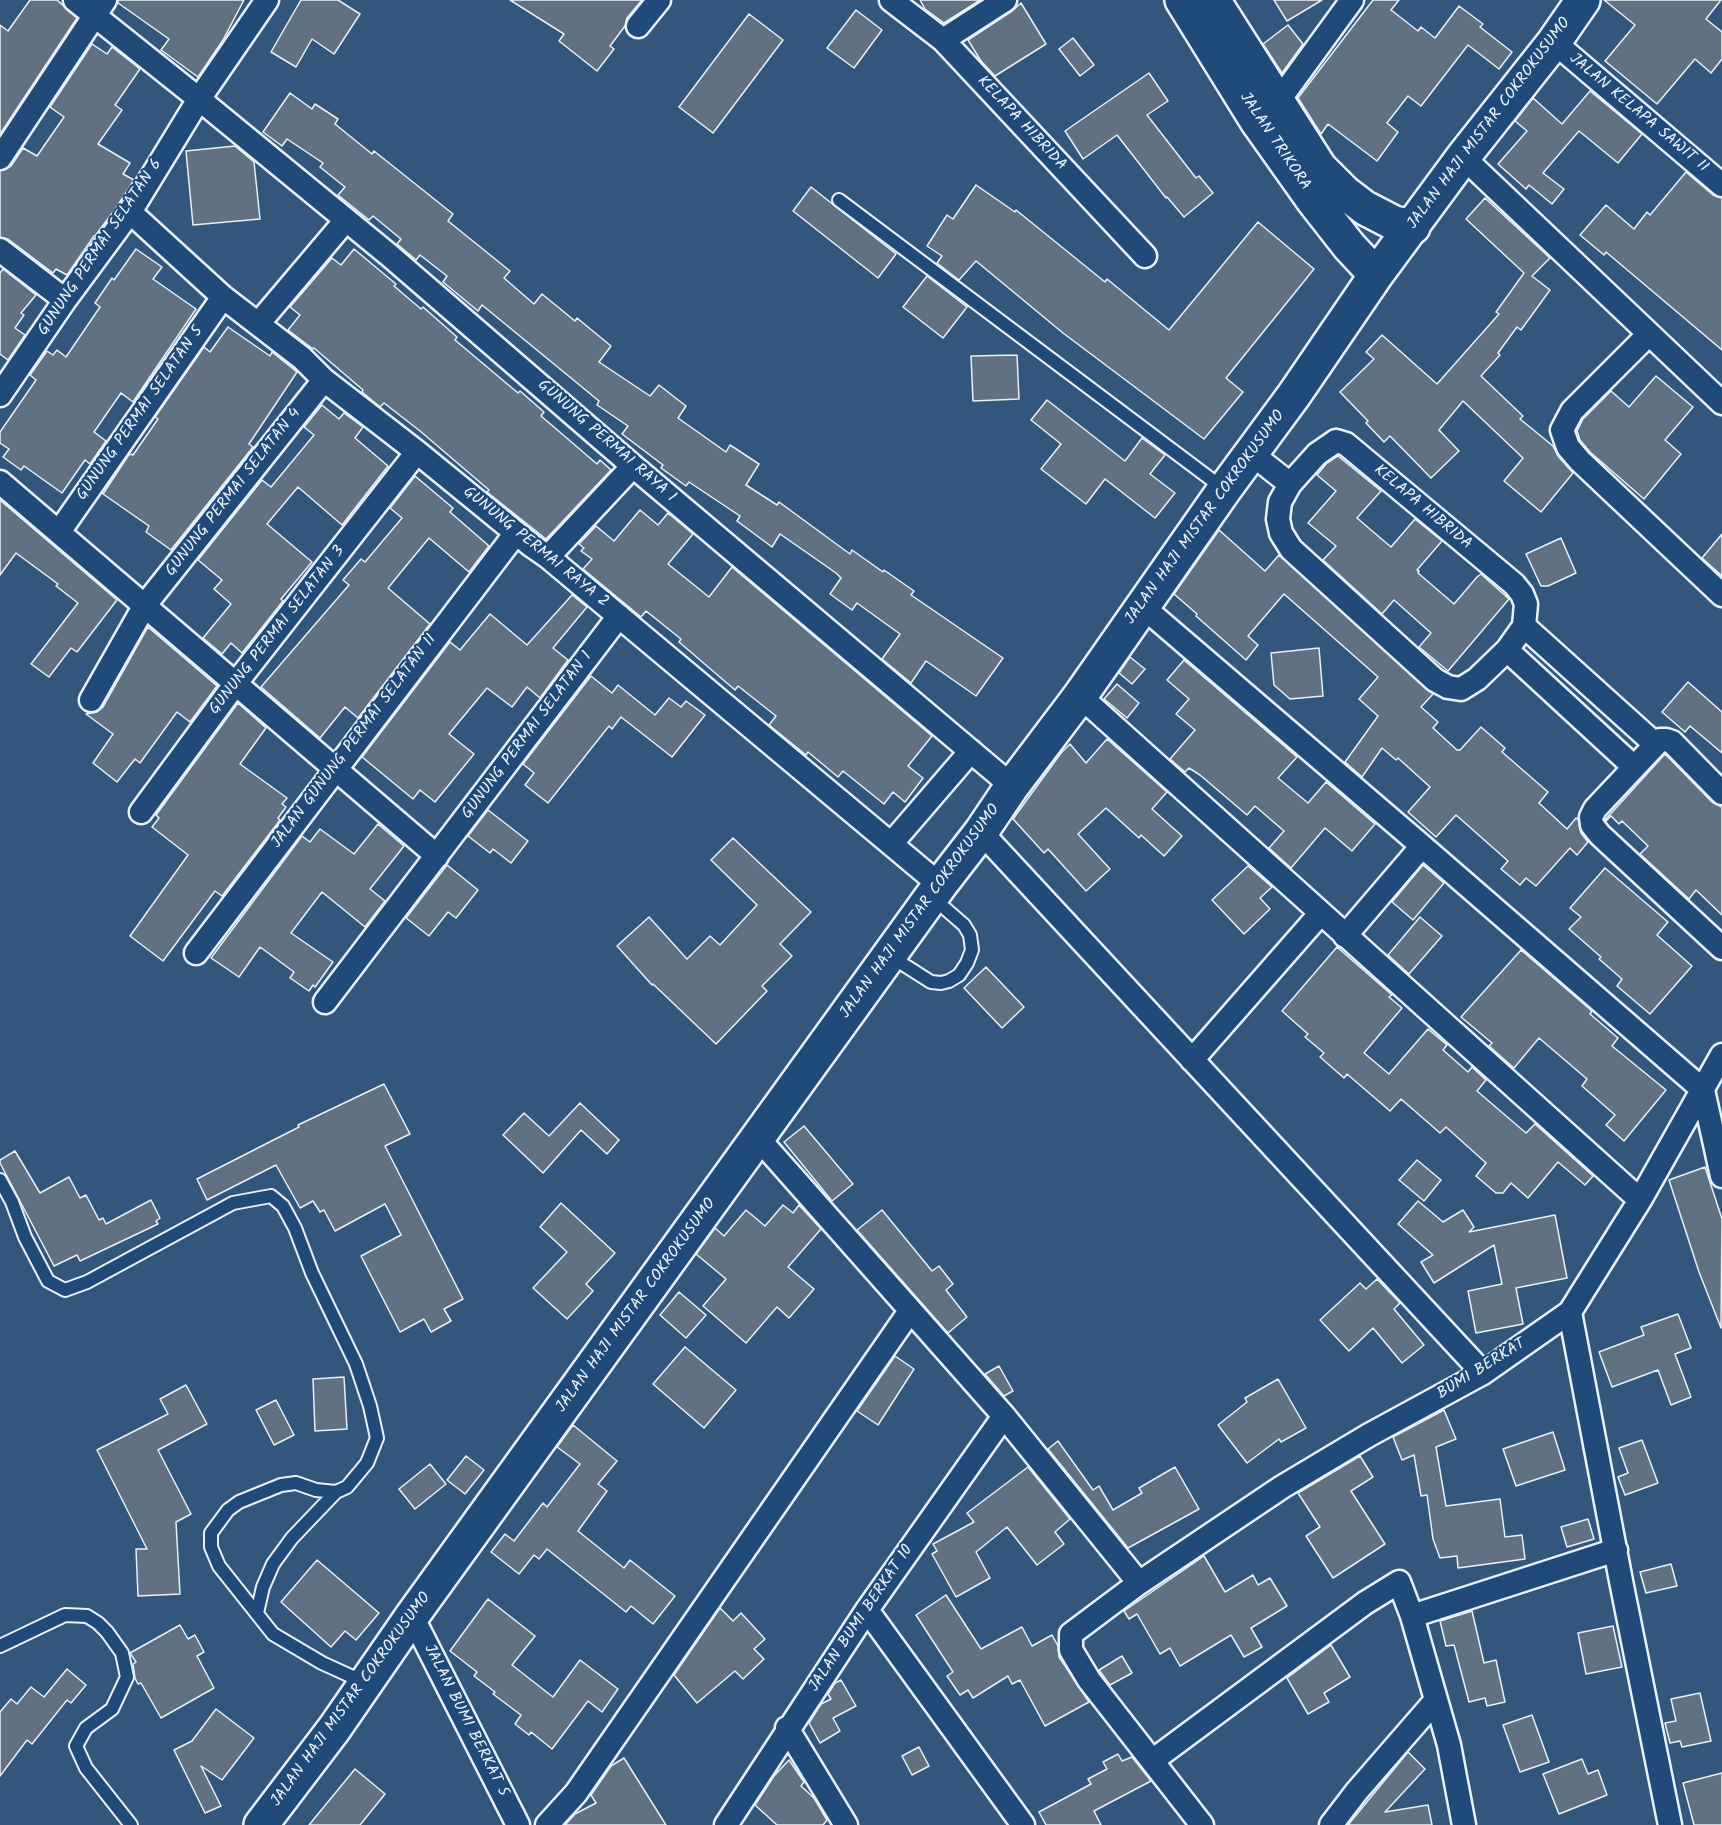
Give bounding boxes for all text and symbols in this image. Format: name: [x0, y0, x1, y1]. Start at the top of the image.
street label: JALAN HAJI MISTAR COKROKUSUMO: [1404, 14, 1576, 234]
street label: JALAN KELAPA SAWIT II: [1565, 50, 1711, 178]
street label: KELAPA HIBRIDA: [972, 73, 1070, 175]
street label: JALAN TRIKORA: [1234, 89, 1314, 195]
street label: GUNUNG PERMAI SELATAN 6: [35, 156, 167, 340]
street label: GUNUNG PERMAI SELATAN 5: [73, 323, 209, 505]
street label: GUNUNG PERMAI RAYA 1: [533, 377, 679, 507]
street label: GUNUNG PERMAI SELATAN 4: [162, 405, 306, 581]
street label: JALAN HAJI MISTAR COKROKUSUMO: [1122, 407, 1290, 629]
street label: KELAPA HIBRIDA: [1369, 461, 1475, 555]
street label: GUNUNG PERMAI RAYA 2: [458, 483, 612, 613]
street label: GUNUNG PERMAI SELATAN 3: [206, 543, 350, 719]
street label: JALAN GUNUNG PERMAI SELATAN II: [268, 631, 442, 853]
street label: GUNUNG PERMAI SELATAN 1: [459, 648, 597, 824]
street label: JALAN HAJI MISTAR COKROKUSUMO: [837, 801, 1005, 1023]
street label: JALAN HAJI MISTAR COKROKUSUMO: [553, 1195, 721, 1417]
street label: BUMI BERKAT: [1434, 1335, 1530, 1405]
street label: JALAN BUMI BERKAT 10: [806, 1542, 918, 1696]
street label: JALAN HAJI MISTAR COKROKUSUMO: [268, 1589, 436, 1811]
street label: JALAN BUMI BERKAT 5: [418, 1642, 512, 1800]

